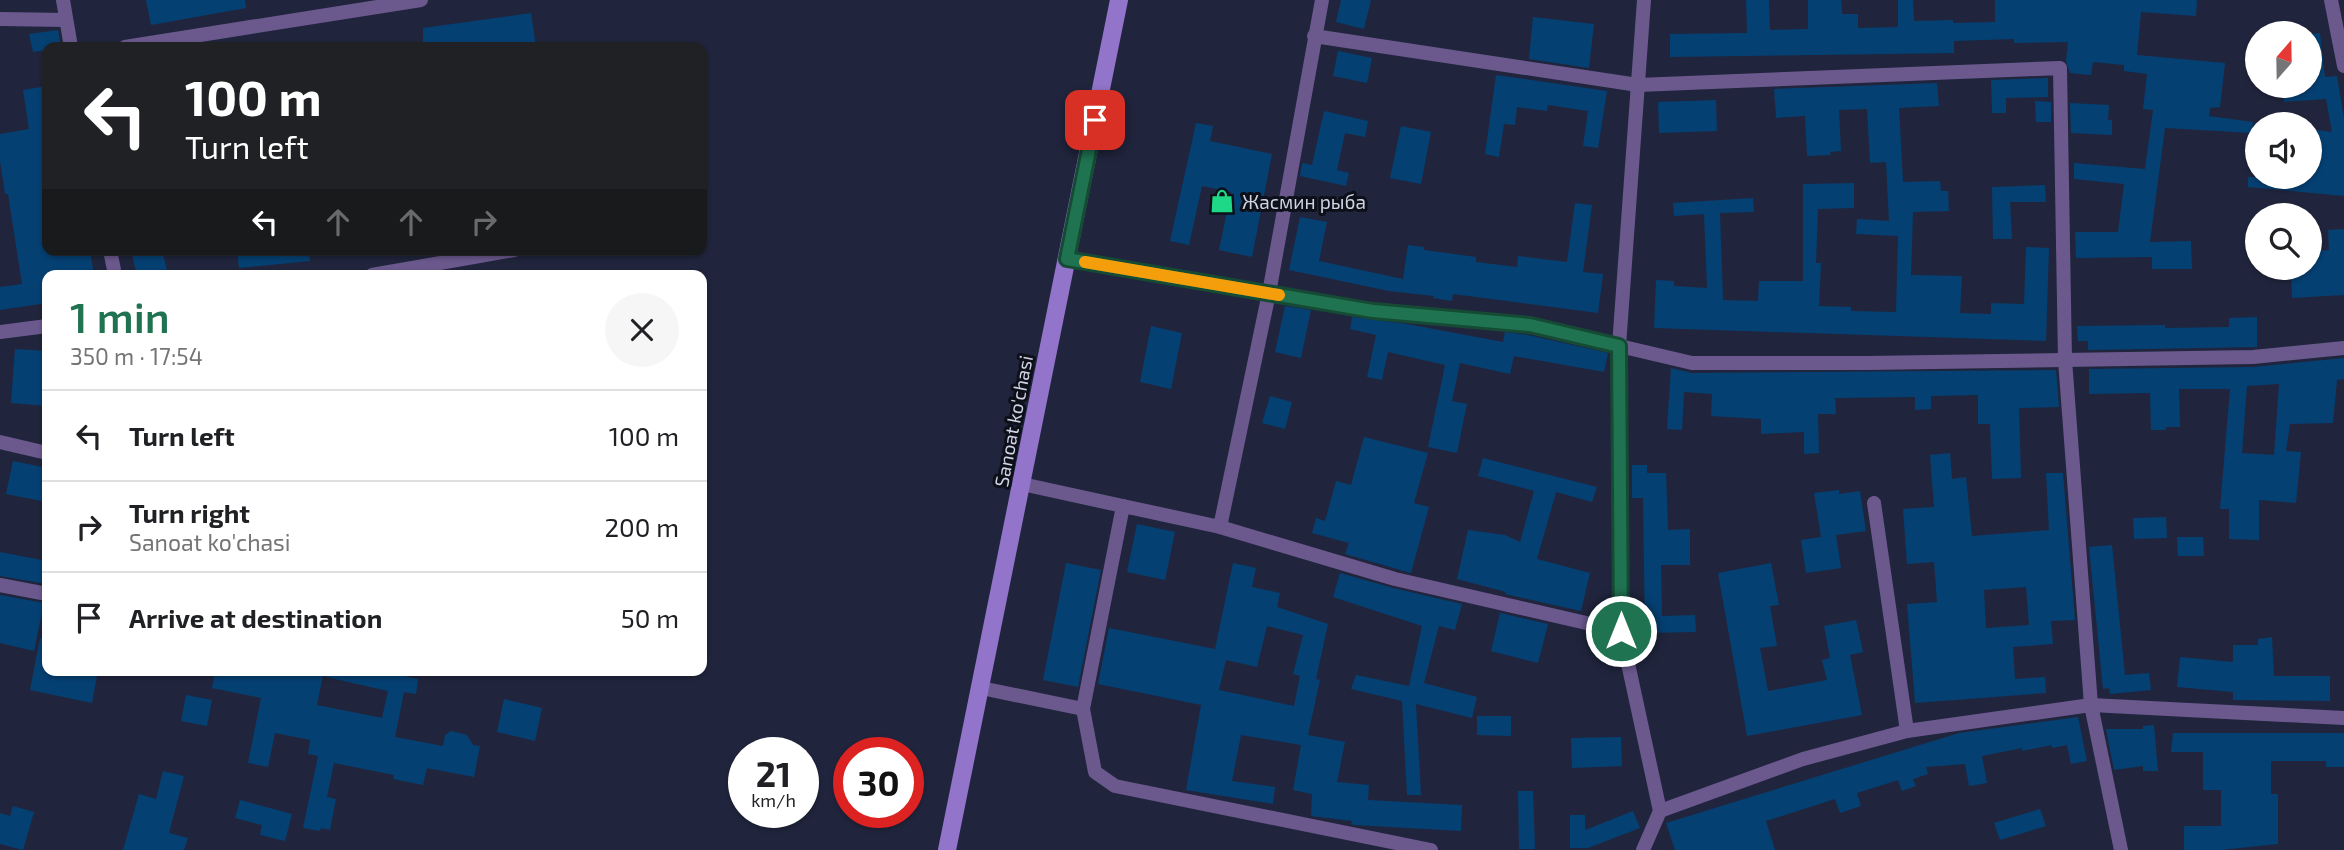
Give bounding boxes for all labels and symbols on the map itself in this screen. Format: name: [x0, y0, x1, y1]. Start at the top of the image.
north arrow: [2245, 21, 2322, 98]
pin: [1065, 90, 1125, 150]
shop icon: Жасмин рыба: [1208, 187, 1236, 215]
place label: Жасмин рыба: [1242, 190, 1366, 213]
street label: Sanoat ko'chasi: [989, 353, 1037, 489]
position arrow: [1584, 594, 1658, 668]
speed limit sign: 30: [833, 737, 924, 828]

